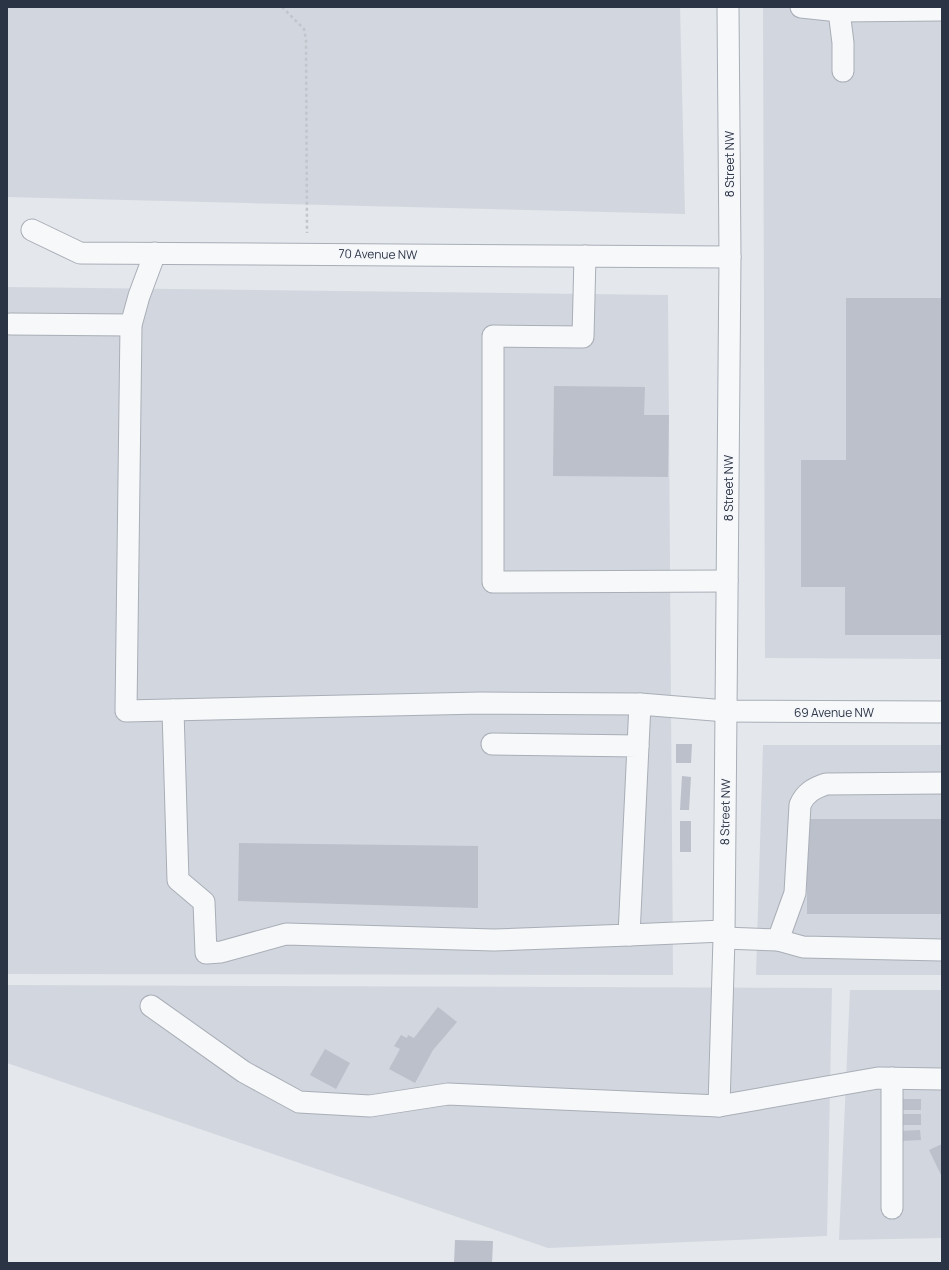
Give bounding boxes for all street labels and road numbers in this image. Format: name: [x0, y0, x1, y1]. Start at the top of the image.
street label: 8 Street NW: [721, 130, 738, 197]
street label: 70 Avenue NW: [339, 245, 418, 263]
street label: 8 Street NW: [720, 454, 737, 521]
street label: 69 Avenue NW: [794, 704, 875, 721]
street label: 8 Street NW: [716, 778, 734, 845]

